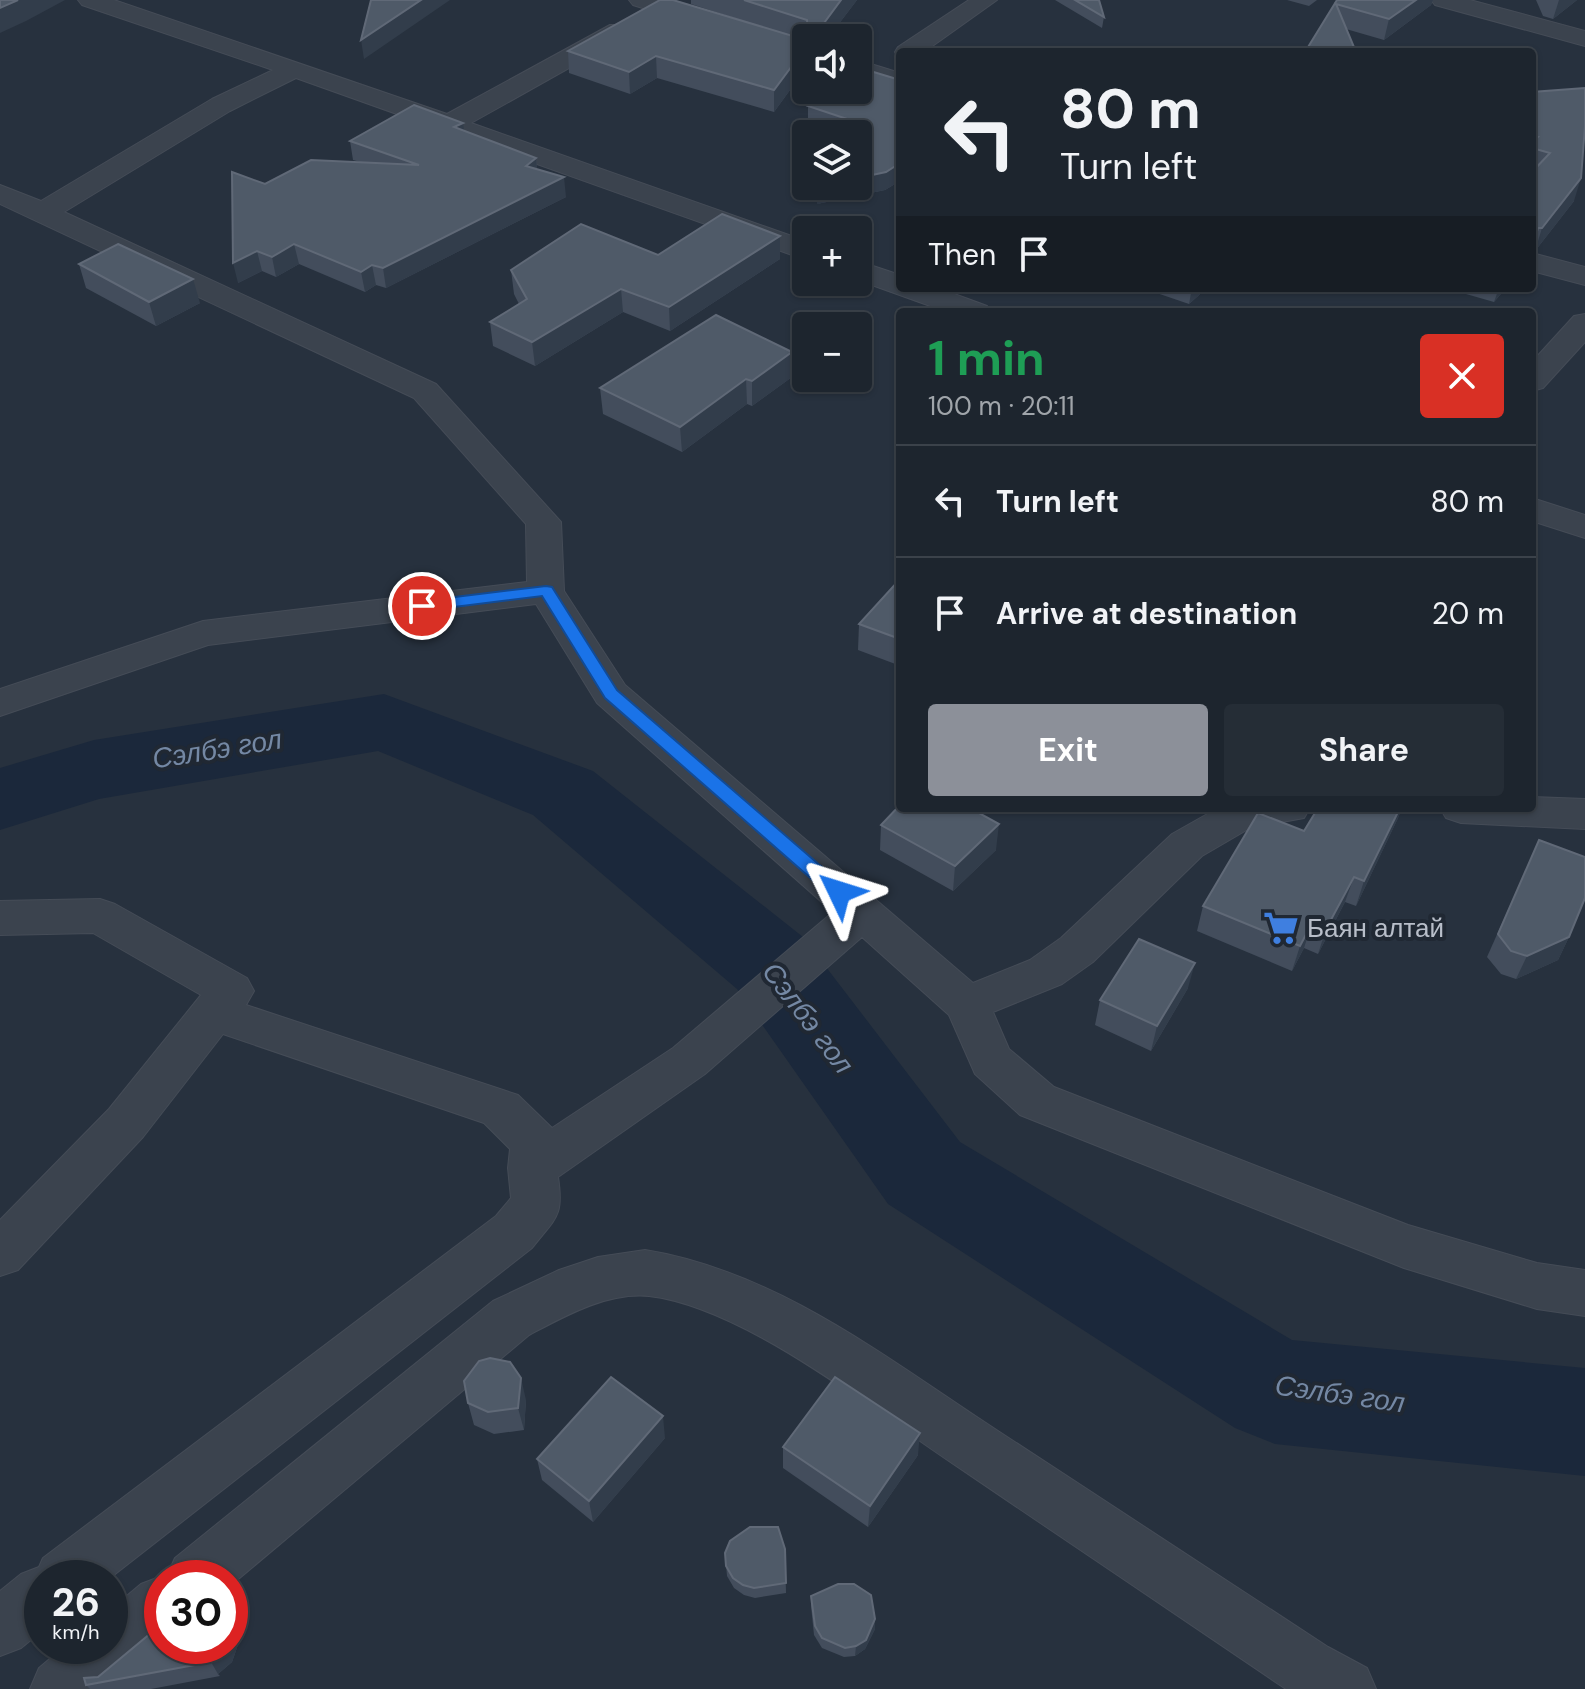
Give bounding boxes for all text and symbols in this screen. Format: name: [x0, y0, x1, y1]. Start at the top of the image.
map controls: [792, 24, 872, 392]
button: sound: [792, 24, 872, 104]
text: 80 m: [1060, 72, 1201, 145]
icon: left: [928, 80, 1032, 184]
button: layers: [792, 120, 872, 200]
text: Turn left: [1060, 143, 1197, 190]
button: +: [792, 216, 872, 296]
icon: arrive: [1012, 232, 1056, 276]
text: Then: [928, 235, 996, 274]
button: −: [792, 312, 872, 392]
text: 1 min: [928, 327, 1045, 390]
button: close: [1420, 334, 1504, 418]
text: 100 m · 20:11: [928, 389, 1075, 423]
icon: left: [928, 479, 972, 523]
text: Turn left: [996, 482, 1119, 521]
text: 80 m: [1431, 482, 1504, 521]
pin: [388, 572, 456, 640]
icon: arrive: [400, 584, 444, 628]
icon: arrive: [928, 591, 972, 635]
text: Arrive at destination: [996, 594, 1297, 633]
text: 20 m: [1432, 594, 1504, 633]
button: Exit: [928, 704, 1208, 796]
button: Share: [1224, 704, 1504, 796]
water label: Сэлбэ гол: [149, 720, 285, 778]
position arrow: [797, 850, 881, 934]
supermarket icon: Баян алтай: [1262, 909, 1300, 947]
place label: Баян алтай: [1307, 911, 1444, 945]
water label: Сэлбэ гол: [754, 955, 862, 1082]
water label: Сэлбэ гол: [1273, 1367, 1408, 1421]
speed limit sign: 30: [144, 1560, 248, 1664]
text: 26: [52, 1576, 100, 1628]
text: km/h: [52, 1619, 100, 1645]

